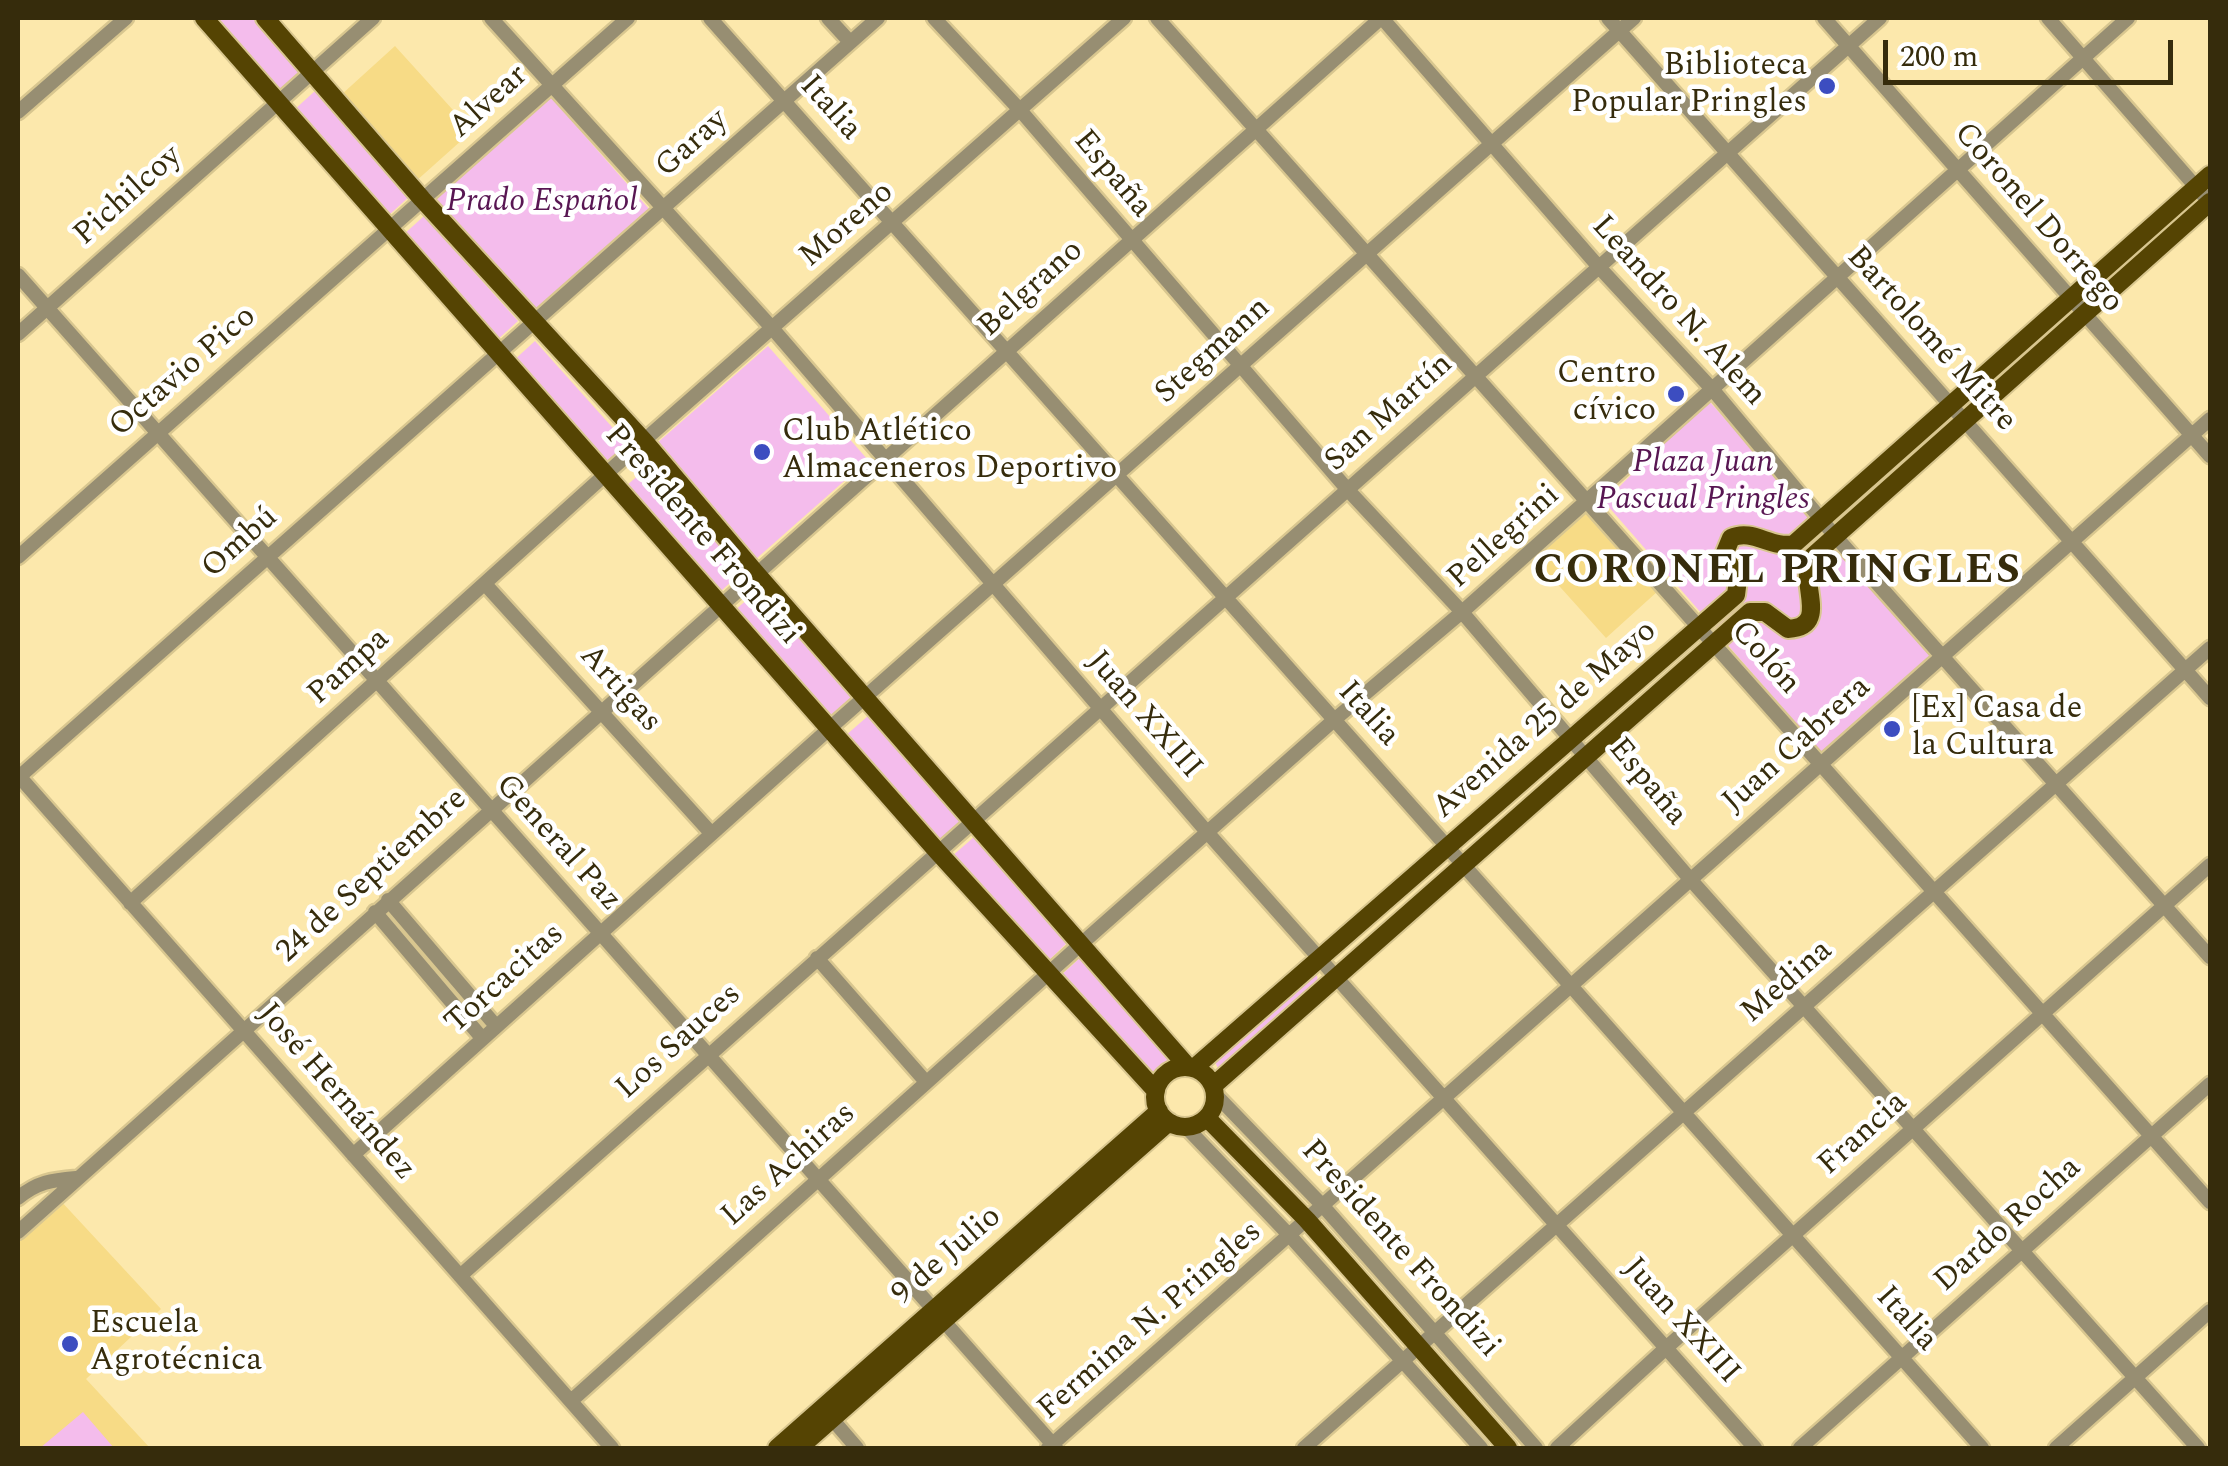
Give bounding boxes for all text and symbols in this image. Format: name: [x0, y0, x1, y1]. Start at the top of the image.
scale bar: [1888, 20, 2178, 82]
text: 200 m: [1900, 34, 1978, 80]
place label: Biblioteca Popular Pringles: [1571, 49, 1807, 124]
street label: Alvear: [443, 58, 537, 148]
street label: Italia: [790, 69, 868, 149]
marker: Biblioteca Popular Pringles: [1816, 75, 1838, 97]
street label: Garay: [649, 103, 737, 187]
street label: Coronel Dorrego: [1944, 116, 2130, 322]
street label: España: [1063, 123, 1159, 227]
street label: Pichilcoy: [67, 139, 191, 255]
street label: Moreno: [793, 175, 903, 277]
park label: Prado Español: [446, 185, 638, 223]
street label: Leandro N. Alem: [1582, 209, 1772, 415]
street label: Belgrano: [972, 233, 1092, 347]
street label: Bartolomé Mitre: [1837, 239, 2023, 441]
street label: Stegmann: [1149, 290, 1279, 414]
street label: Octavio Pico: [103, 299, 265, 447]
street label: San Martín: [1318, 347, 1462, 481]
place label: Centro cívico: [1557, 357, 1656, 432]
marker: Centro cívico: [1665, 383, 1687, 405]
place label: Club Atlético Almaceneros Deportivo: [782, 415, 1117, 490]
street label: Presidente Frondizi: [595, 418, 807, 654]
marker: Club Atlético Almaceneros Deportivo: [751, 441, 773, 463]
park label: Plaza Juan Pascual Pringles: [1596, 446, 1810, 521]
street label: Pellegrini: [1441, 478, 1569, 598]
street label: Ombú: [195, 500, 287, 588]
district label: CORONEL PRINGLES: [1533, 549, 2023, 599]
street label: Avenida 25 de Mayo: [1426, 613, 1666, 829]
street label: Colón: [1721, 614, 1807, 704]
street label: Pampa: [301, 621, 399, 715]
street label: Artigas: [570, 638, 668, 742]
street label: Juan XXIII: [1077, 644, 1209, 788]
street label: Juan Cabrera: [1716, 670, 1880, 822]
street label: Italia: [1328, 675, 1406, 755]
place label: [Ex] Casa de la Cultura: [1912, 692, 2082, 767]
marker: [Ex] Casa de la Cultura: [1881, 718, 1903, 740]
street label: España: [1598, 731, 1694, 835]
street label: General Paz: [486, 768, 628, 920]
street label: 24 de Septiembre: [270, 782, 476, 972]
street label: Torcacitas: [439, 917, 573, 1043]
street label: Medina: [1735, 933, 1841, 1033]
street label: Los Sauces: [609, 977, 751, 1109]
street label: José Hernández: [248, 997, 422, 1189]
street label: Francia: [1811, 1085, 1917, 1185]
street label: Las Achiras: [715, 1096, 865, 1236]
street label: Presidente Frondizi: [1291, 1133, 1507, 1367]
street label: Dardo Rocha: [1928, 1150, 2090, 1302]
street label: 9 de Julio: [886, 1199, 1010, 1315]
street label: Fermina N. Pringles: [1031, 1214, 1271, 1430]
street label: Juan XXIII: [1613, 1251, 1747, 1393]
street label: Italia: [1866, 1280, 1944, 1360]
place label: Escuela Agrotécnica: [90, 1307, 262, 1382]
marker: Escuela Agrotécnica: [59, 1333, 81, 1355]

